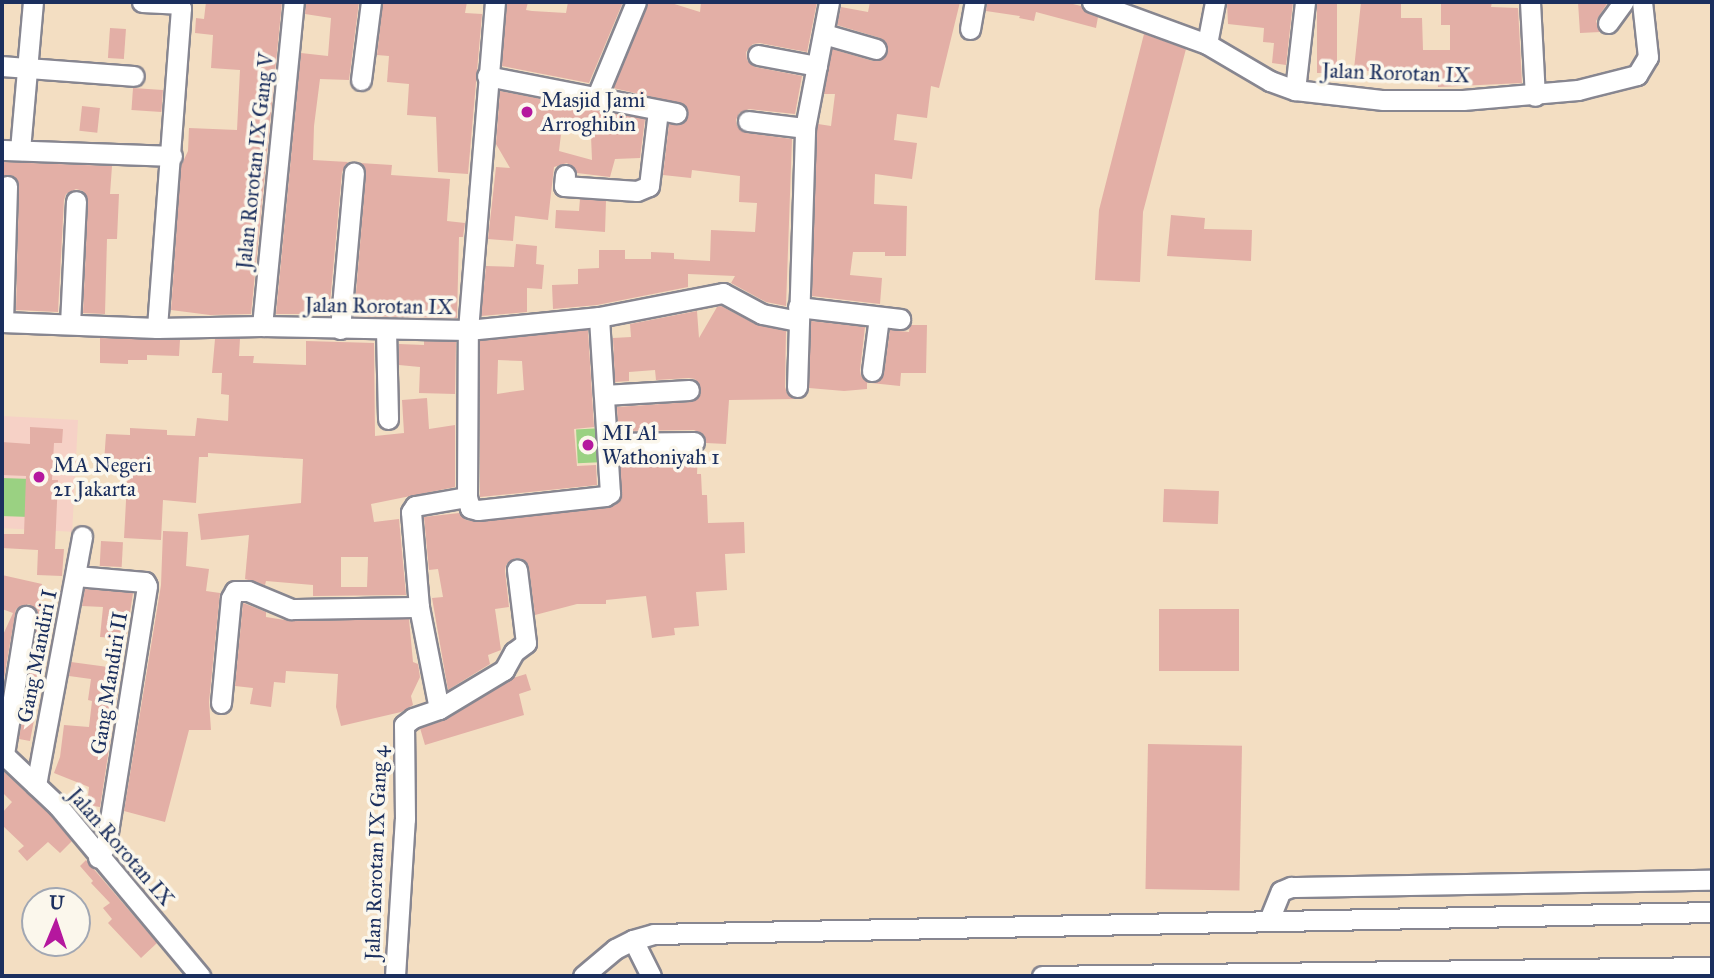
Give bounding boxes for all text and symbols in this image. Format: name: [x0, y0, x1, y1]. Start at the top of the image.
street label: Jalan Rorotan IX Gang V: [231, 52, 279, 270]
street label: Jalan Rorotan IX: [1321, 58, 1471, 88]
place label: Masjid Jami Arroghibin: [541, 87, 645, 137]
marker: Masjid Jami Arroghibin: [519, 104, 535, 120]
street label: Jalan Rorotan IX: [305, 292, 453, 320]
place label: MI Al Wathoniyah 1: [602, 420, 719, 470]
marker: MI Al Wathoniyah 1: [580, 437, 596, 453]
place label: MA Negeri 21 Jakarta: [53, 452, 152, 502]
marker: MA Negeri 21 Jakarta: [31, 469, 47, 485]
street label: Gang Mandiri I: [12, 587, 62, 725]
street label: Gang Mandiri II: [85, 610, 133, 756]
street label: Jalan Rorotan IX Gang 4: [360, 745, 392, 961]
street label: Jalan Rorotan IX: [63, 783, 179, 911]
north arrow: [21, 887, 91, 957]
text: U: [49, 891, 65, 914]

